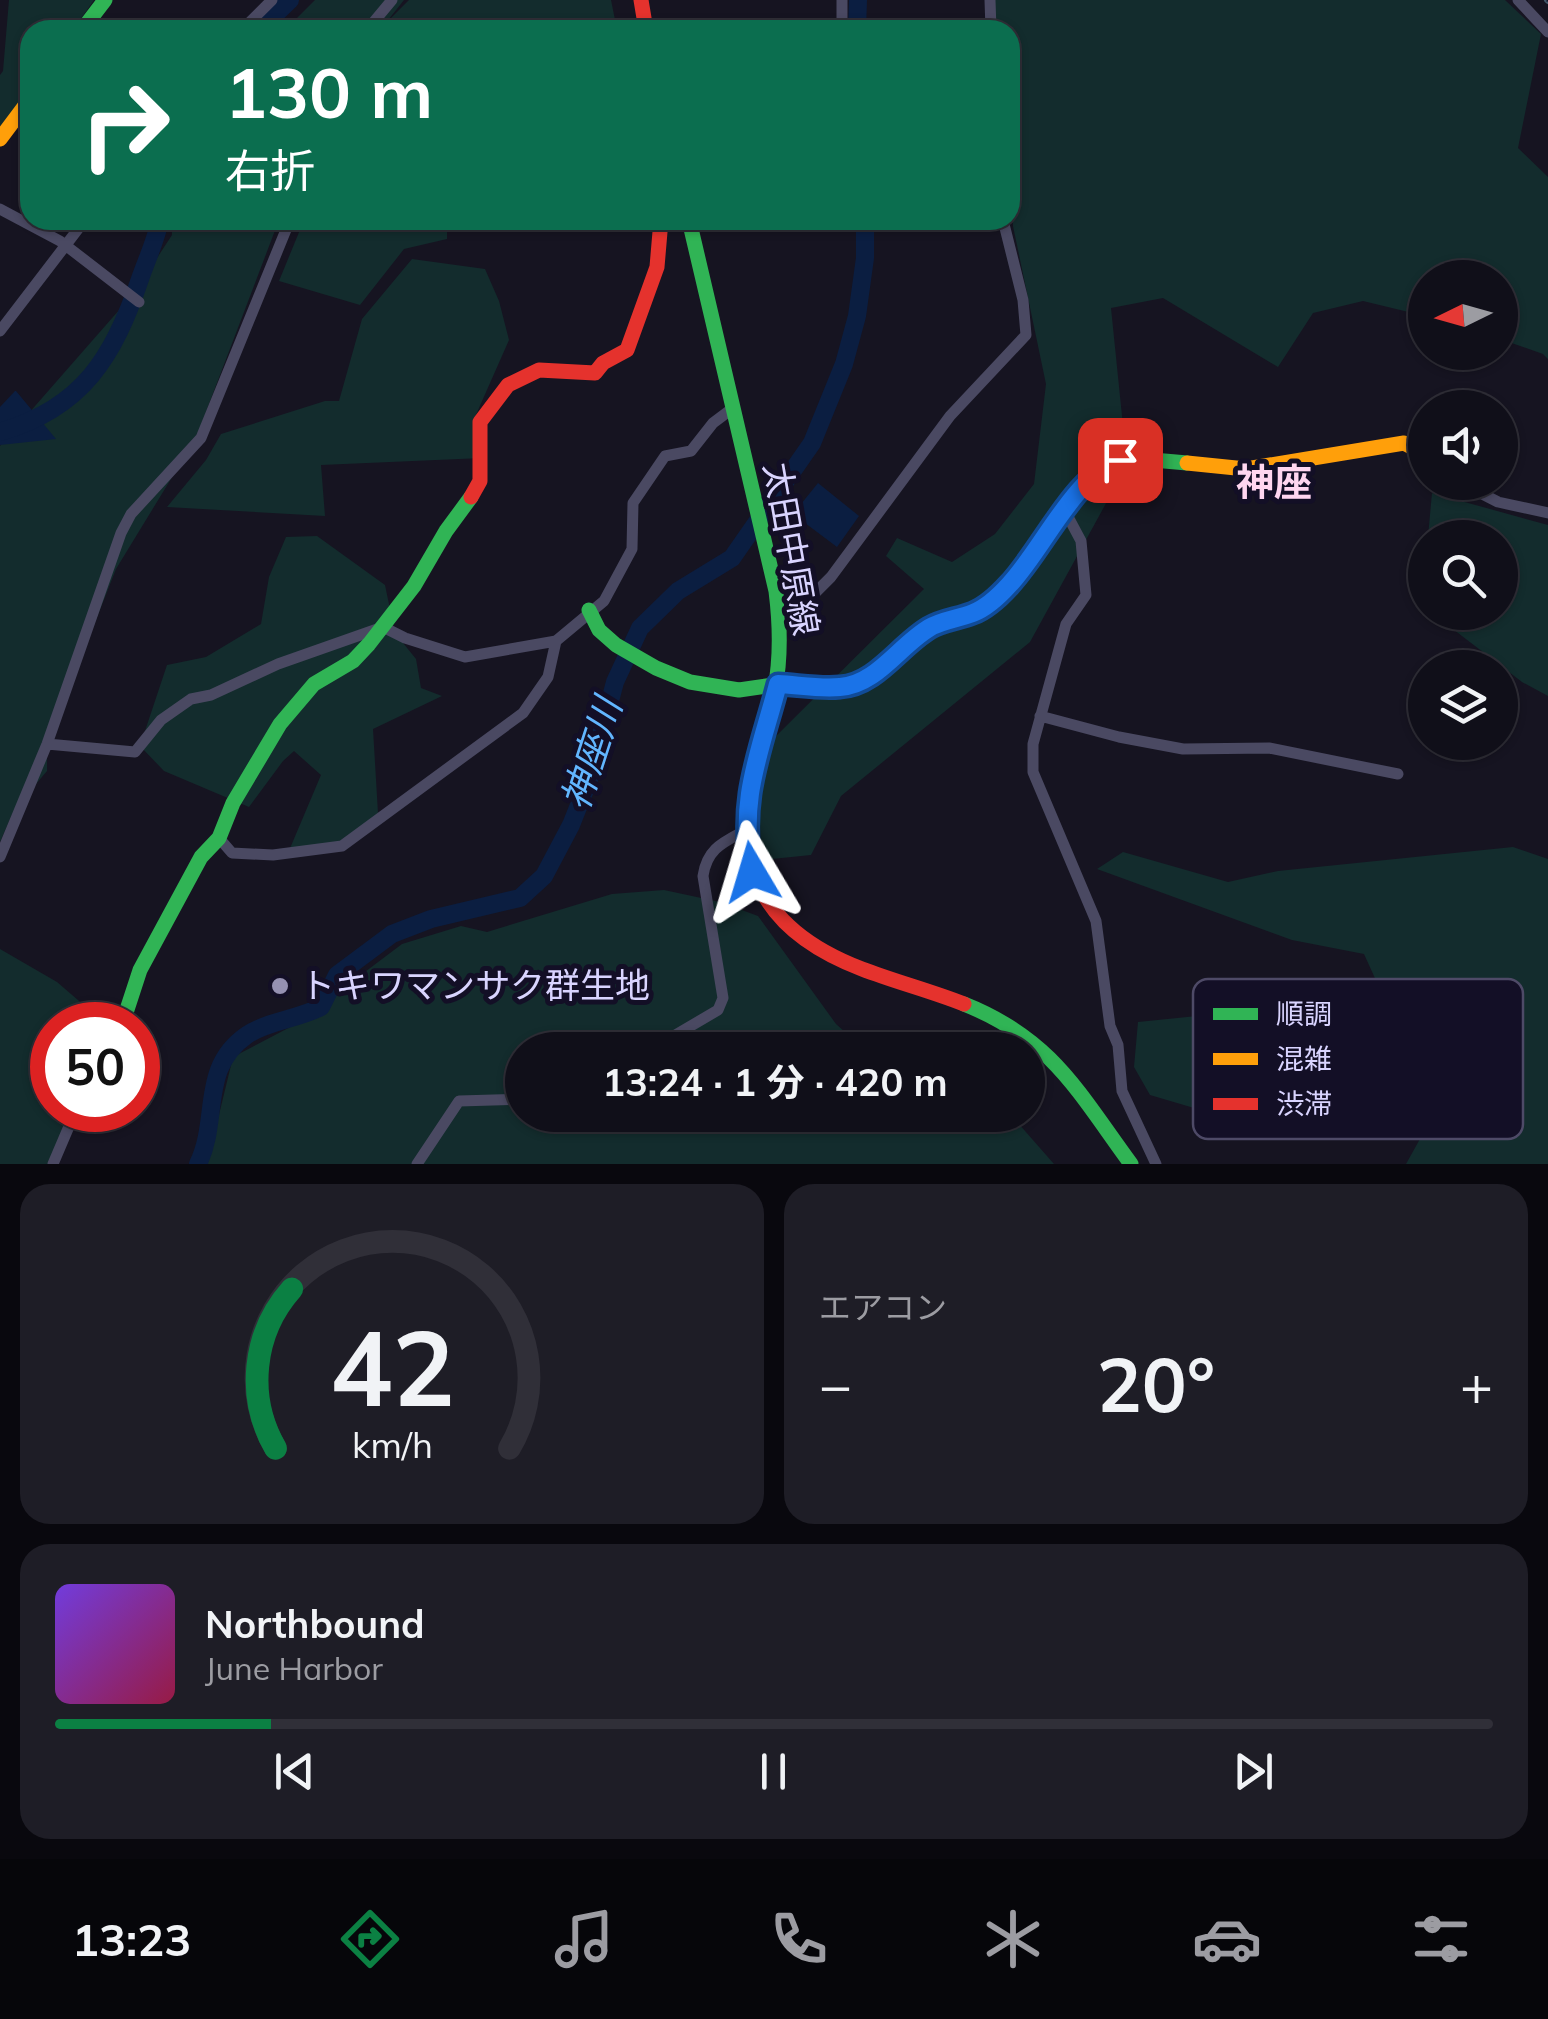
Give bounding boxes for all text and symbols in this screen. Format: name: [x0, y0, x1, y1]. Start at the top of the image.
text: 130 m: [225, 48, 433, 136]
icon: right: [60, 60, 190, 190]
text: 右折: [225, 142, 315, 198]
north arrow: [1408, 260, 1518, 370]
map controls: [1408, 260, 1518, 760]
button: sound: [1408, 390, 1518, 500]
pin: [1078, 418, 1163, 503]
icon: arrive: [1093, 433, 1148, 488]
district label: 神座: [1236, 458, 1312, 506]
street label: 太田中原線: [755, 459, 829, 639]
button: search: [1408, 520, 1518, 630]
button: layers: [1408, 650, 1518, 760]
water label: 神座川: [551, 688, 633, 815]
position arrow: [700, 820, 804, 924]
place label: トキワマンサク群生地: [300, 963, 650, 1007]
marker: トキワマンサク群生地: [269, 975, 291, 997]
legend: [1193, 979, 1523, 1139]
text: 順調: [1276, 996, 1332, 1031]
speed limit sign: 50: [30, 1002, 160, 1132]
text: 混雑: [1276, 1041, 1332, 1076]
text: 13:24 · 1 分 · 420 m: [602, 1058, 948, 1106]
text: 渋滞: [1276, 1086, 1332, 1121]
text: エアコン: [819, 1287, 947, 1327]
text: 42: [330, 1301, 454, 1432]
text: 20°: [1097, 1337, 1215, 1431]
text: −: [819, 1350, 852, 1419]
text: +: [1460, 1350, 1493, 1419]
text: km/h: [352, 1422, 432, 1467]
text: Northbound: [205, 1600, 425, 1648]
text: June Harbor: [205, 1648, 383, 1688]
icon: previous: [267, 1744, 322, 1799]
icon: pause: [746, 1744, 801, 1799]
icon: next: [1226, 1744, 1281, 1799]
icon: directions: [335, 1904, 405, 1974]
icon: music: [549, 1904, 619, 1974]
icon: phone: [764, 1904, 834, 1974]
icon: climate: [978, 1904, 1048, 1974]
icon: car: [1192, 1904, 1262, 1974]
icon: filters: [1406, 1904, 1476, 1974]
text: 13:23: [72, 1911, 191, 1967]

